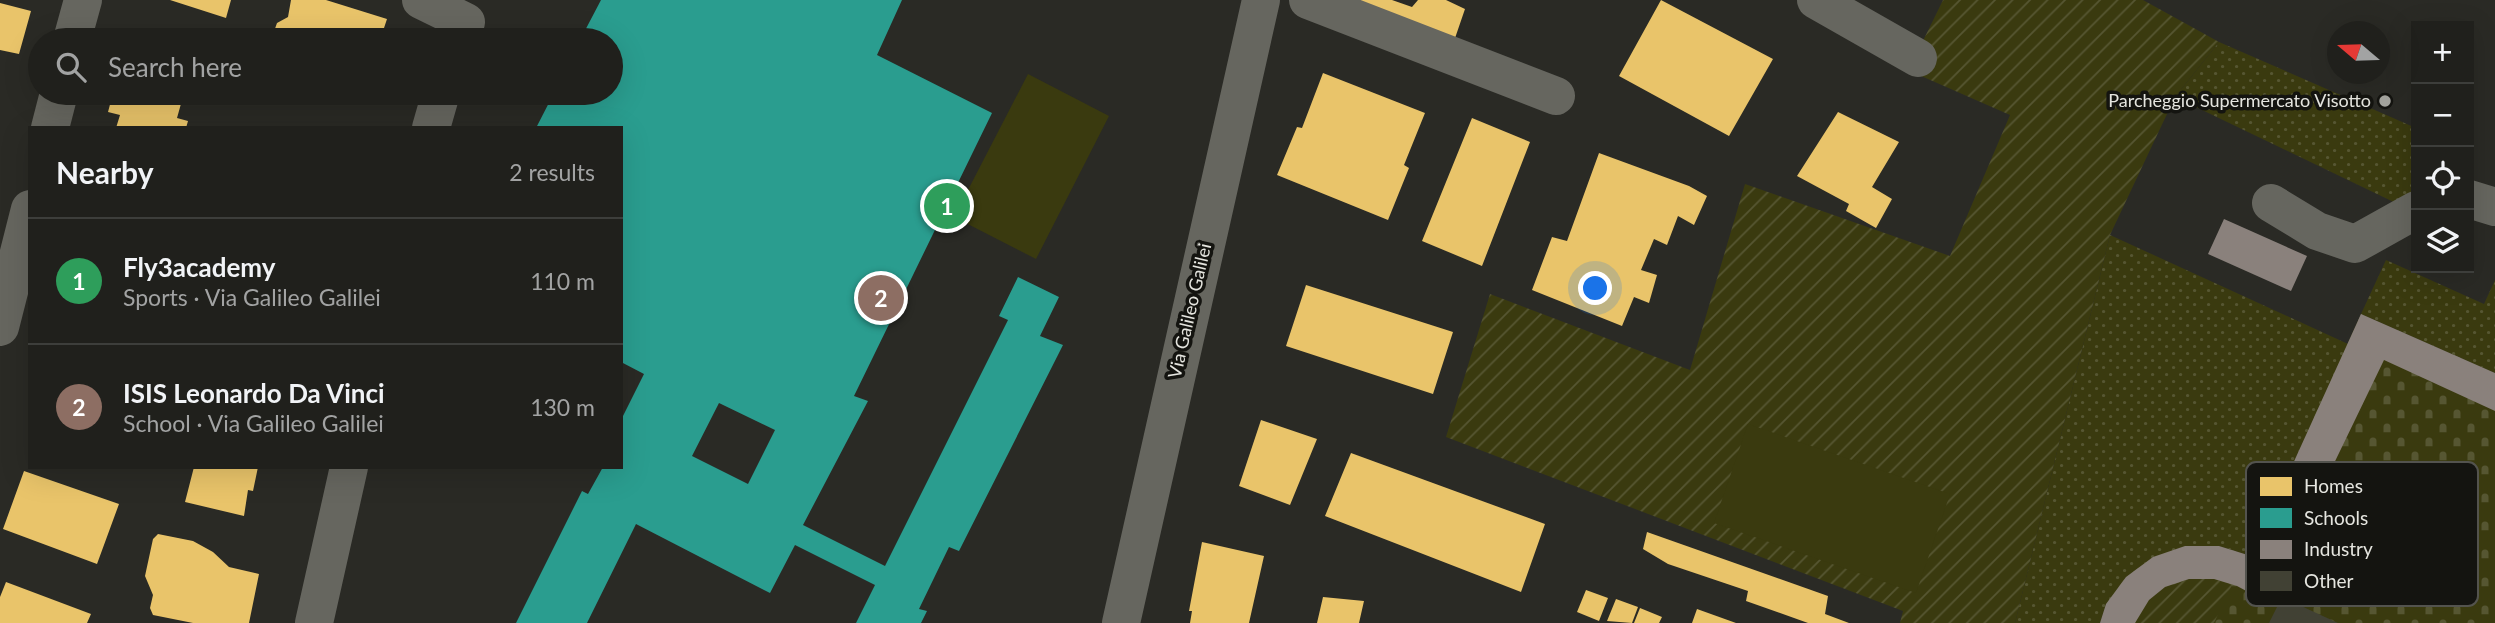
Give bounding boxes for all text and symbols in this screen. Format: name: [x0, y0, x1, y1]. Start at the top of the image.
north arrow: [2327, 21, 2390, 84]
map controls: [2411, 21, 2474, 273]
button: +: [2411, 21, 2474, 84]
search box: [28, 28, 623, 105]
icon: search: [52, 48, 90, 86]
text: Search here: [108, 51, 242, 83]
button: −: [2411, 84, 2474, 147]
place label: Parcheggio Supermercato Visotto: [2108, 89, 2371, 111]
marker: Parcheggio Supermercato Visotto: [2377, 93, 2393, 109]
button: locate: [2411, 147, 2474, 210]
text: Nearby: [56, 154, 154, 190]
text: 2 results: [509, 158, 595, 186]
pin: 1: [924, 180, 970, 232]
button: layers: [2411, 210, 2474, 273]
street label: Via Galileo Galilei: [1163, 241, 1215, 380]
text: Fly3academy: [123, 251, 275, 283]
text: 1: [72, 267, 86, 295]
text: 110 m: [530, 267, 595, 295]
your location: [1578, 271, 1612, 305]
pin: 2: [858, 272, 904, 324]
text: Sports · Via Galileo Galilei: [123, 283, 381, 311]
text: ISIS Leonardo Da Vinci: [123, 377, 385, 409]
text: 2: [72, 393, 86, 421]
text: 130 m: [530, 393, 595, 421]
text: School · Via Galileo Galilei: [123, 409, 384, 437]
legend: [2246, 462, 2478, 606]
text: Homes: [2304, 474, 2363, 497]
text: Schools: [2304, 506, 2368, 529]
text: Industry: [2304, 537, 2373, 560]
text: Other: [2304, 569, 2354, 592]

